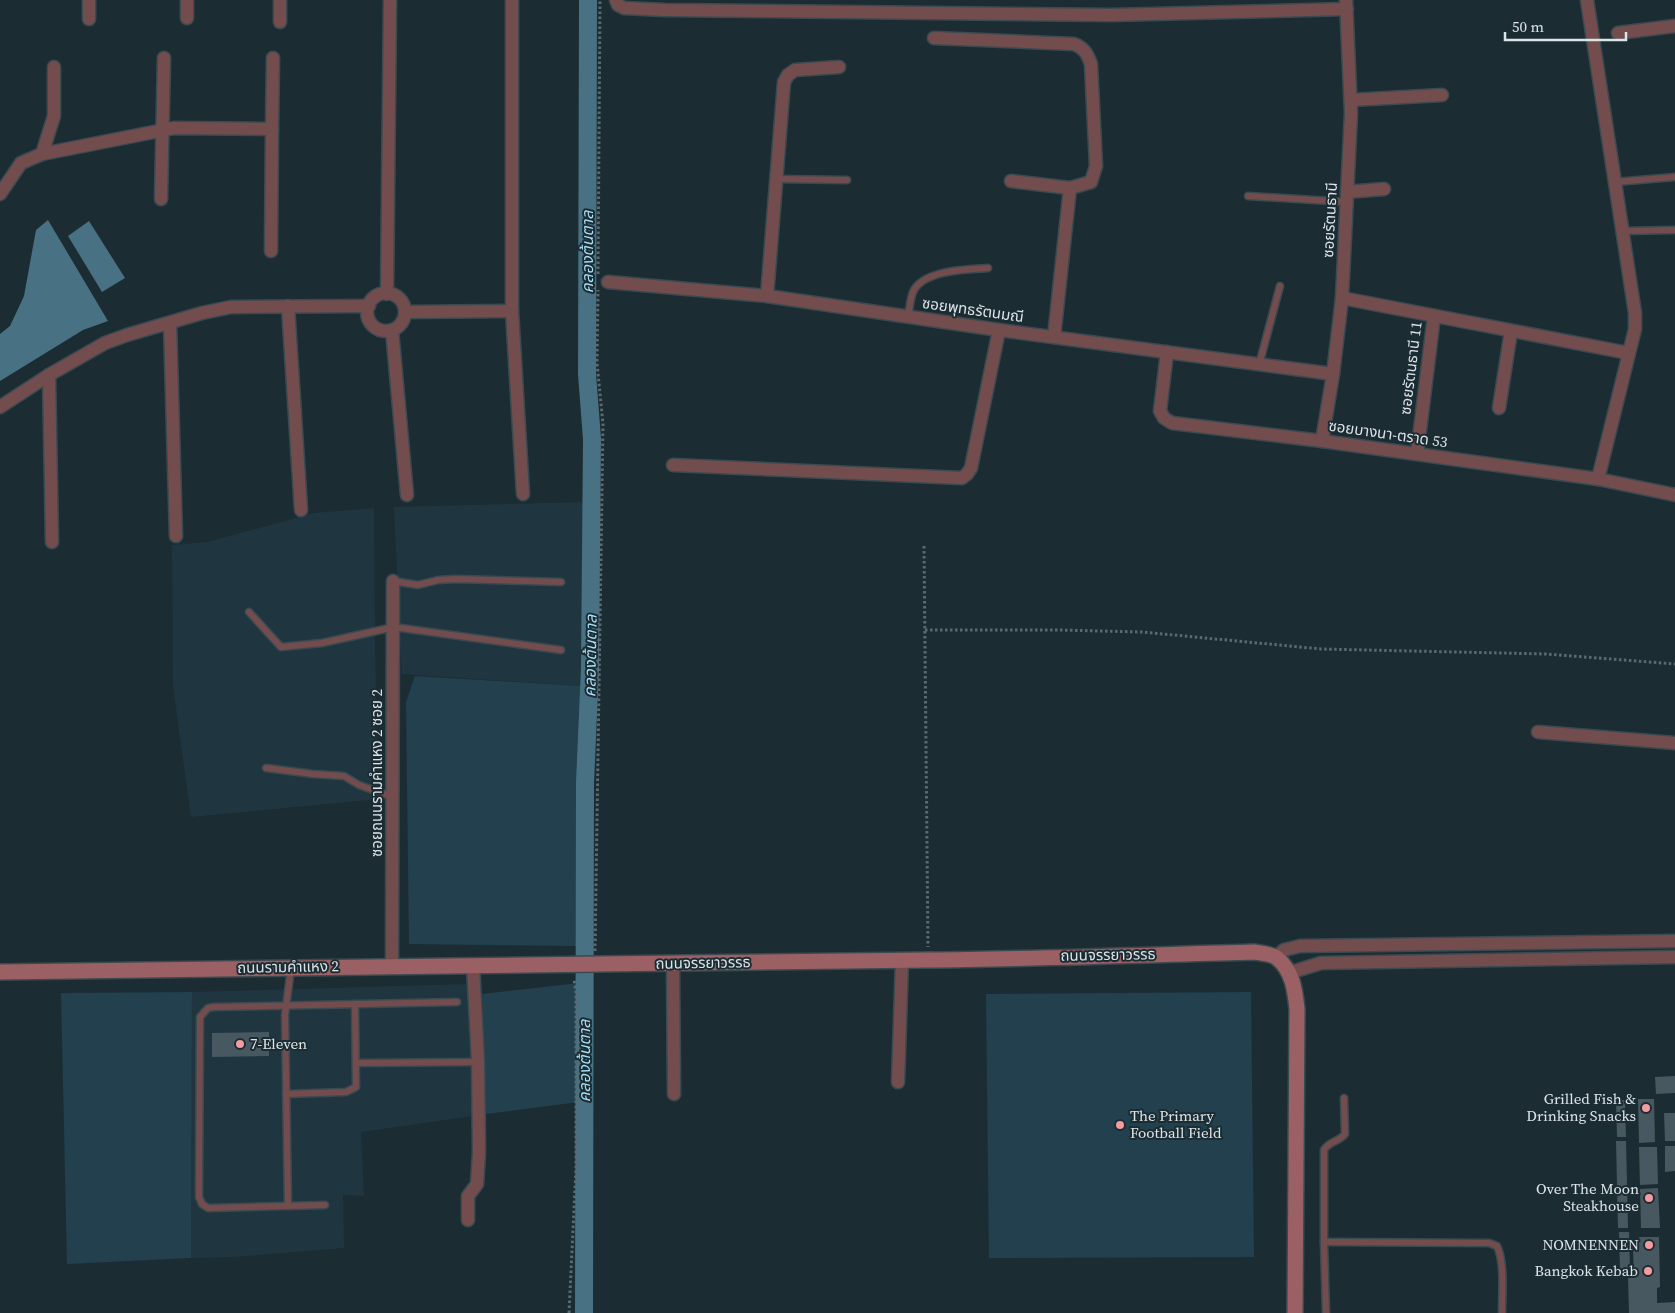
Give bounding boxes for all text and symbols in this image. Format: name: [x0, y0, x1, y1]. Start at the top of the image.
scale bar: [1505, 10, 1626, 42]
text: 50 m: [1512, 16, 1544, 37]
street label: ซอยรัตนธานี: [1317, 182, 1342, 258]
water label: คลองต้นตาล: [576, 210, 598, 293]
street label: ซอยพุทธรัตนมณี: [921, 292, 1025, 327]
street label: ซอยรัตนธานี 11: [1394, 320, 1427, 416]
street label: ซอยบางนา-ตราด 53: [1327, 415, 1449, 452]
water label: คลองต้นตาล: [578, 614, 602, 697]
street label: ซอยถนนรามคำแหง 2 ซอย 2: [366, 689, 387, 857]
street label: ถนนจรรยาวรรธ: [1060, 943, 1156, 966]
street label: ถนนจรรยาวรรธ: [655, 951, 751, 974]
street label: ถนนรามคำแหง 2: [237, 955, 339, 978]
water label: คลองต้นตาล: [573, 1019, 595, 1102]
place label: 7-Eleven: [250, 1033, 307, 1054]
marker: 7-Eleven: [234, 1038, 246, 1050]
place label: Grilled Fish & Drinking Snacks: [1526, 1088, 1636, 1126]
marker: Grilled Fish & Drinking Snacks: [1640, 1102, 1652, 1114]
place label: The Primary Football Field: [1130, 1105, 1222, 1143]
marker: The Primary Football Field: [1114, 1119, 1126, 1131]
place label: Over The Moon Steakhouse: [1536, 1178, 1639, 1216]
marker: Over The Moon Steakhouse: [1643, 1192, 1655, 1204]
place label: NOMNENNEN: [1543, 1234, 1639, 1255]
marker: NOMNENNEN: [1643, 1239, 1655, 1251]
place label: Bangkok Kebab: [1534, 1260, 1638, 1281]
marker: Bangkok Kebab: [1642, 1265, 1654, 1277]

